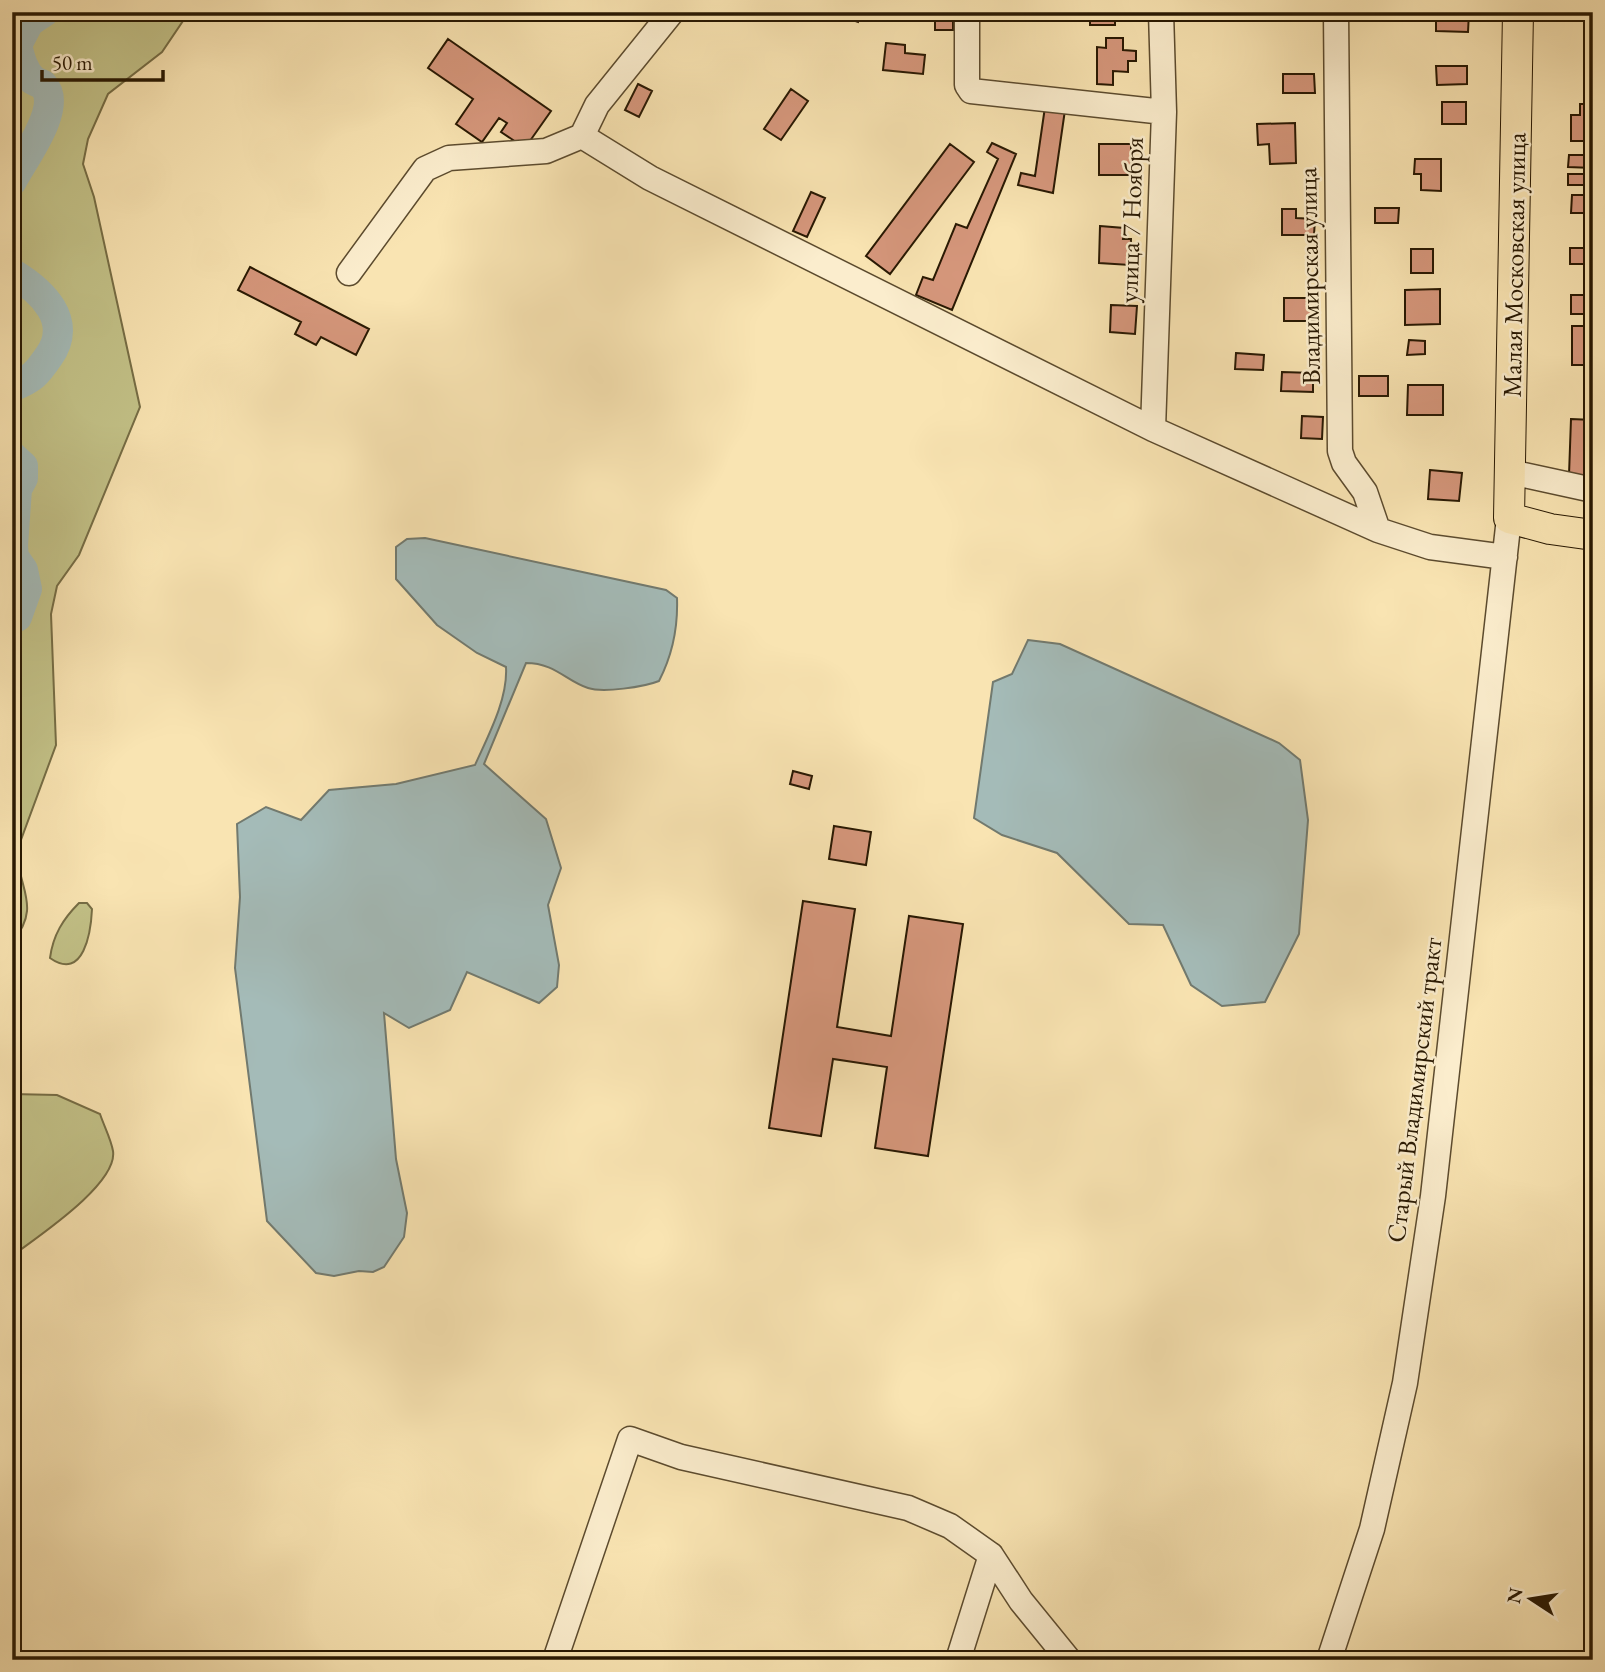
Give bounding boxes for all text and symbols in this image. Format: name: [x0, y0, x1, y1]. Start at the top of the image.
scale bar: [42, 38, 163, 82]
text: 50 m: [52, 49, 93, 76]
street label: Малая Московская улица: [1495, 132, 1533, 398]
street label: улица 7 Ноября: [1111, 137, 1151, 303]
street label: Владимирская улица: [1290, 166, 1328, 385]
street label: Старый Владимирский тракт: [1378, 935, 1450, 1245]
north arrow: [1496, 1564, 1566, 1634]
text: N: [1501, 1585, 1529, 1606]

